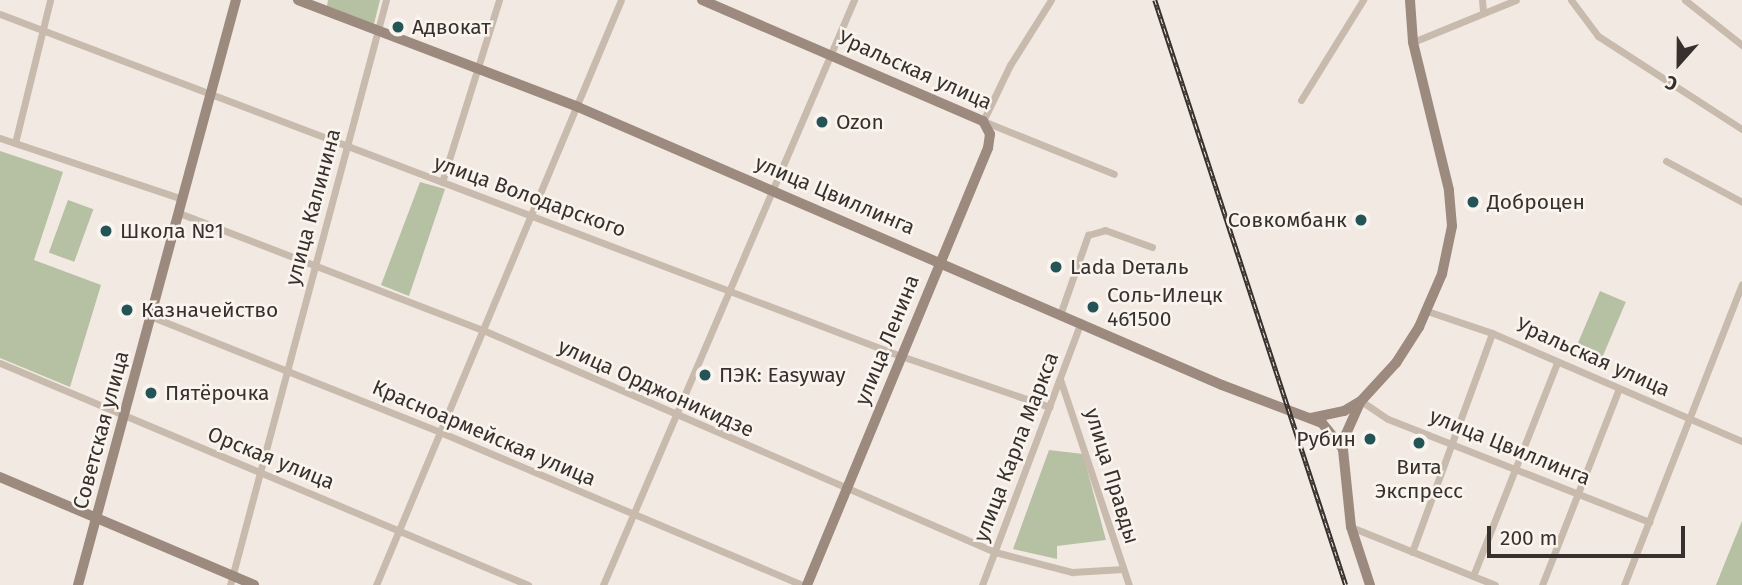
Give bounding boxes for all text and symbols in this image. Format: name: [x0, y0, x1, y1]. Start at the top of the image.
place label: Адвокат: [412, 14, 491, 40]
marker: Адвокат: [390, 19, 406, 35]
street label: Уральская улица: [834, 25, 996, 115]
north arrow: [1644, 28, 1714, 98]
text: С: [1662, 70, 1681, 96]
place label: Ozon: [836, 109, 884, 135]
marker: Ozon: [814, 114, 830, 130]
street label: улица Калинина: [280, 126, 346, 288]
street label: улица Володарского: [431, 150, 629, 242]
street label: улица Цвиллинга: [751, 150, 919, 240]
place label: Доброцен: [1487, 189, 1585, 215]
marker: Доброцен: [1465, 194, 1481, 210]
place label: Совкомбанк: [1228, 207, 1347, 233]
marker: Совкомбанк: [1353, 212, 1369, 228]
place label: Школа №1: [120, 218, 224, 244]
marker: Школа №1: [98, 223, 114, 239]
place label: Lada Dеталь: [1070, 254, 1189, 280]
marker: Lada Dеталь: [1048, 259, 1064, 275]
street label: улица Ленина: [849, 271, 925, 409]
place label: Соль-Илецк 461500: [1107, 282, 1223, 332]
place label: Казначейство: [141, 297, 278, 323]
marker: Соль-Илецк 461500: [1085, 299, 1101, 315]
marker: Казначейство: [119, 302, 135, 318]
street label: Уральская улица: [1512, 312, 1674, 402]
street label: улица Орджоникидзе: [554, 333, 758, 443]
street label: Советская улица: [68, 348, 134, 512]
street label: улица Карла Маркса: [968, 349, 1064, 545]
place label: ПЭК: Easyway: [719, 362, 846, 388]
marker: ПЭК: Easyway: [697, 367, 713, 383]
street label: Красноармейская улица: [368, 374, 600, 492]
place label: Пятёрочка: [165, 380, 269, 406]
marker: Пятёрочка: [143, 385, 159, 401]
street label: улица Цвиллинга: [1426, 403, 1594, 491]
street label: улица Правды: [1079, 405, 1145, 547]
street label: Орская улица: [204, 421, 338, 495]
place label: Рубин: [1296, 426, 1356, 452]
marker: Рубин: [1362, 431, 1378, 447]
marker: Вита Экспресс: [1411, 435, 1427, 451]
place label: Вита Экспресс: [1375, 454, 1463, 504]
scale bar: [1490, 512, 1688, 556]
text: 200 m: [1500, 525, 1557, 551]

